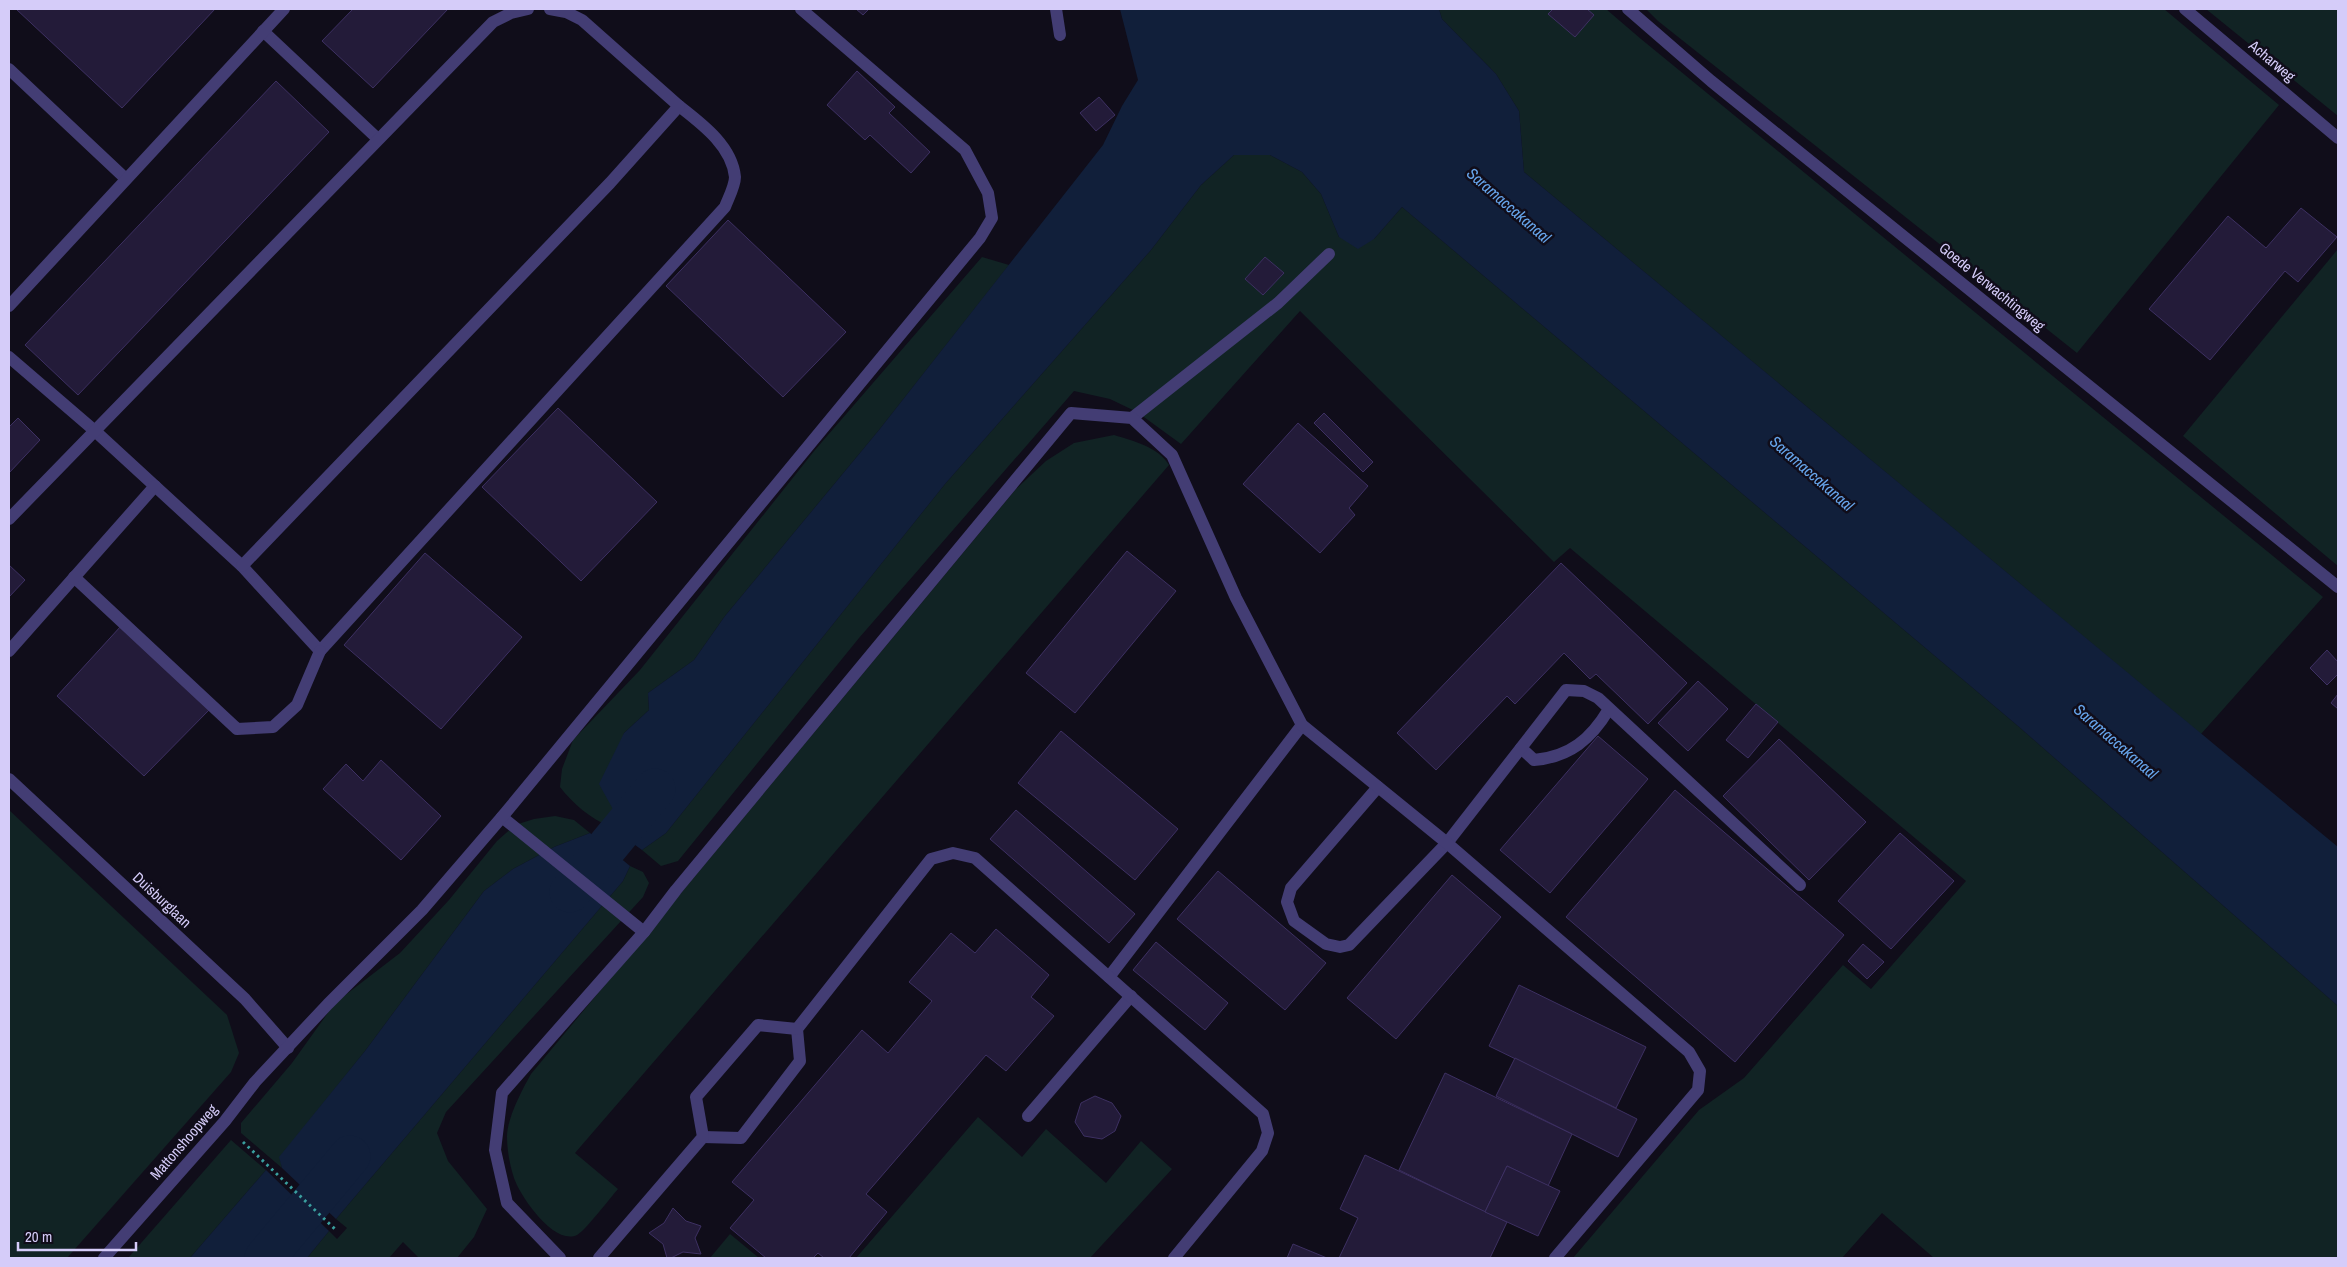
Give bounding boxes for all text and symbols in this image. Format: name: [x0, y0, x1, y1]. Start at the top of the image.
street label: Acharweg: [2244, 34, 2300, 86]
water label: Saramaccakanaal: [1462, 162, 1557, 248]
street label: Goede Verwachtingweg: [1935, 237, 2050, 336]
water label: Saramaccakanaal: [1765, 430, 1860, 516]
water label: Saramaccakanaal: [2069, 698, 2164, 784]
street label: Duisburglaan: [128, 867, 196, 932]
street label: Mattonshoopweg: [145, 1099, 222, 1184]
scale bar: [18, 1220, 135, 1252]
text: 20 m: [25, 1226, 52, 1247]

